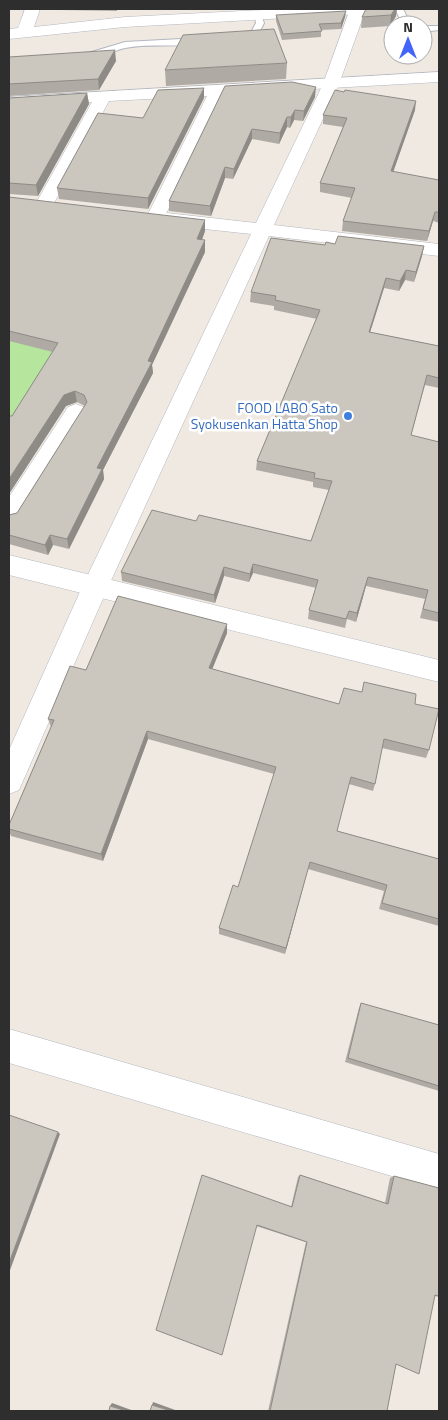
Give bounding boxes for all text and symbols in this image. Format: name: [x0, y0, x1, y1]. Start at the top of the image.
north arrow: [383, 15, 433, 65]
text: N: [403, 16, 413, 37]
place label: FOOD LABO Sato Syokusenkan Hatta Shop: [191, 397, 338, 434]
marker: FOOD LABO Sato Syokusenkan Hatta Shop: [342, 410, 354, 422]

